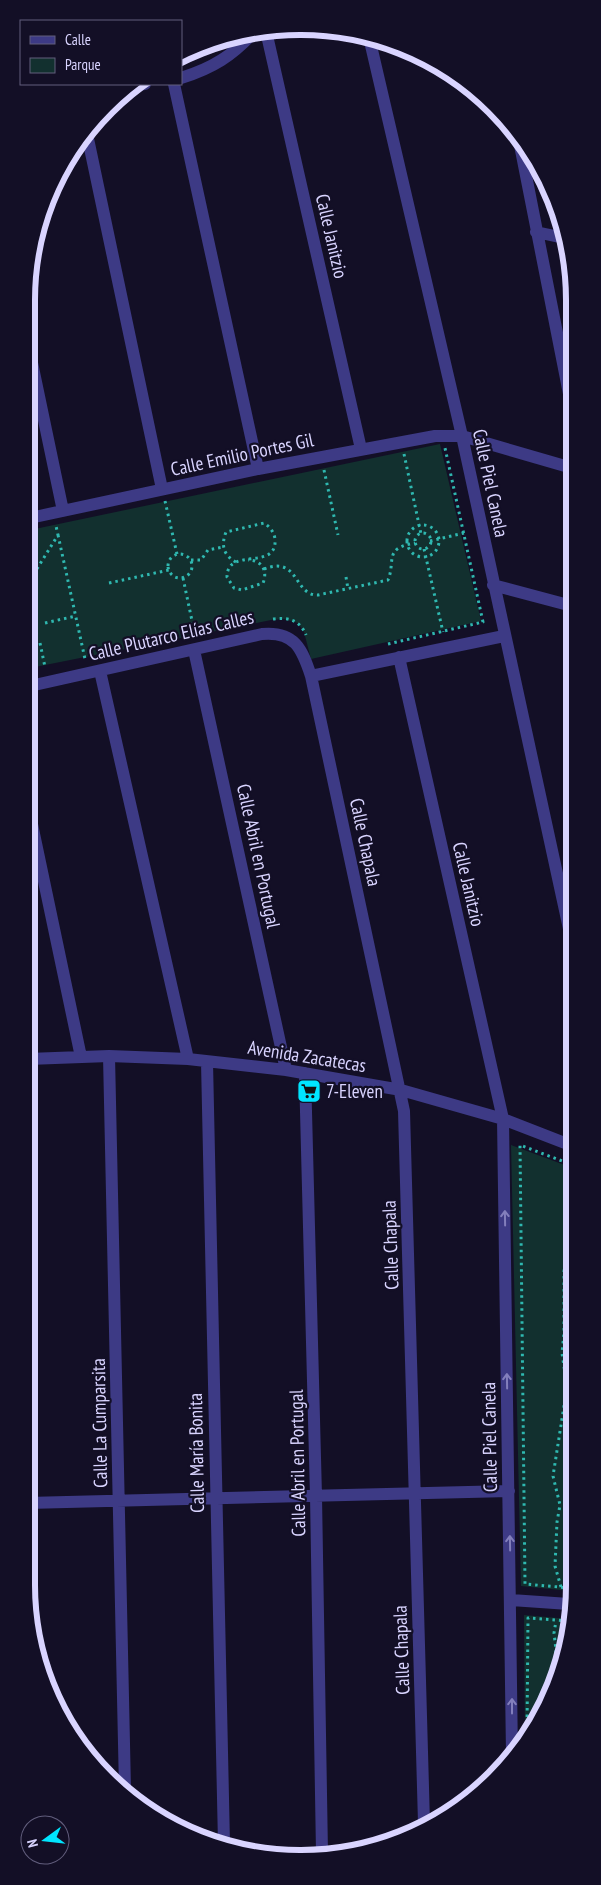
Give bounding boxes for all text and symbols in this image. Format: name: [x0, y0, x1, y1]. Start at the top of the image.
legend: [20, 20, 182, 85]
text: Calle: [65, 30, 91, 49]
text: Parque: [65, 55, 101, 74]
street label: Calle Janitzio: [311, 191, 353, 281]
street label: Calle Emilio Portes Gil: [168, 427, 316, 481]
street label: Calle Piel Canela: [468, 427, 514, 539]
street label: Calle Plutarco Elías Calles: [86, 604, 256, 666]
street label: Calle Abril en Portugal: [232, 782, 286, 931]
street label: Calle Chapala: [345, 796, 387, 888]
street label: Calle Janitzio: [448, 839, 490, 929]
street label: Avenida Zacatecas: [246, 1035, 368, 1077]
supermarket icon: 7-Eleven: [296, 1078, 322, 1104]
place label: 7-Eleven: [326, 1079, 383, 1103]
street label: Calle Chapala: [376, 1200, 404, 1290]
one-way arrow: [500, 1210, 510, 1226]
street label: Calle La Cumparsita: [86, 1358, 112, 1488]
one-way arrow: [502, 1373, 512, 1389]
street label: Calle Piel Canela: [476, 1382, 502, 1492]
street label: Calle Abril en Portugal: [284, 1389, 310, 1537]
street label: Calle María Bonita: [183, 1393, 209, 1513]
one-way arrow: [505, 1535, 515, 1552]
street label: Calle Chapala: [387, 1605, 415, 1695]
one-way arrow: [507, 1698, 517, 1714]
north arrow: [20, 1815, 70, 1865]
text: N: [23, 1837, 42, 1849]

